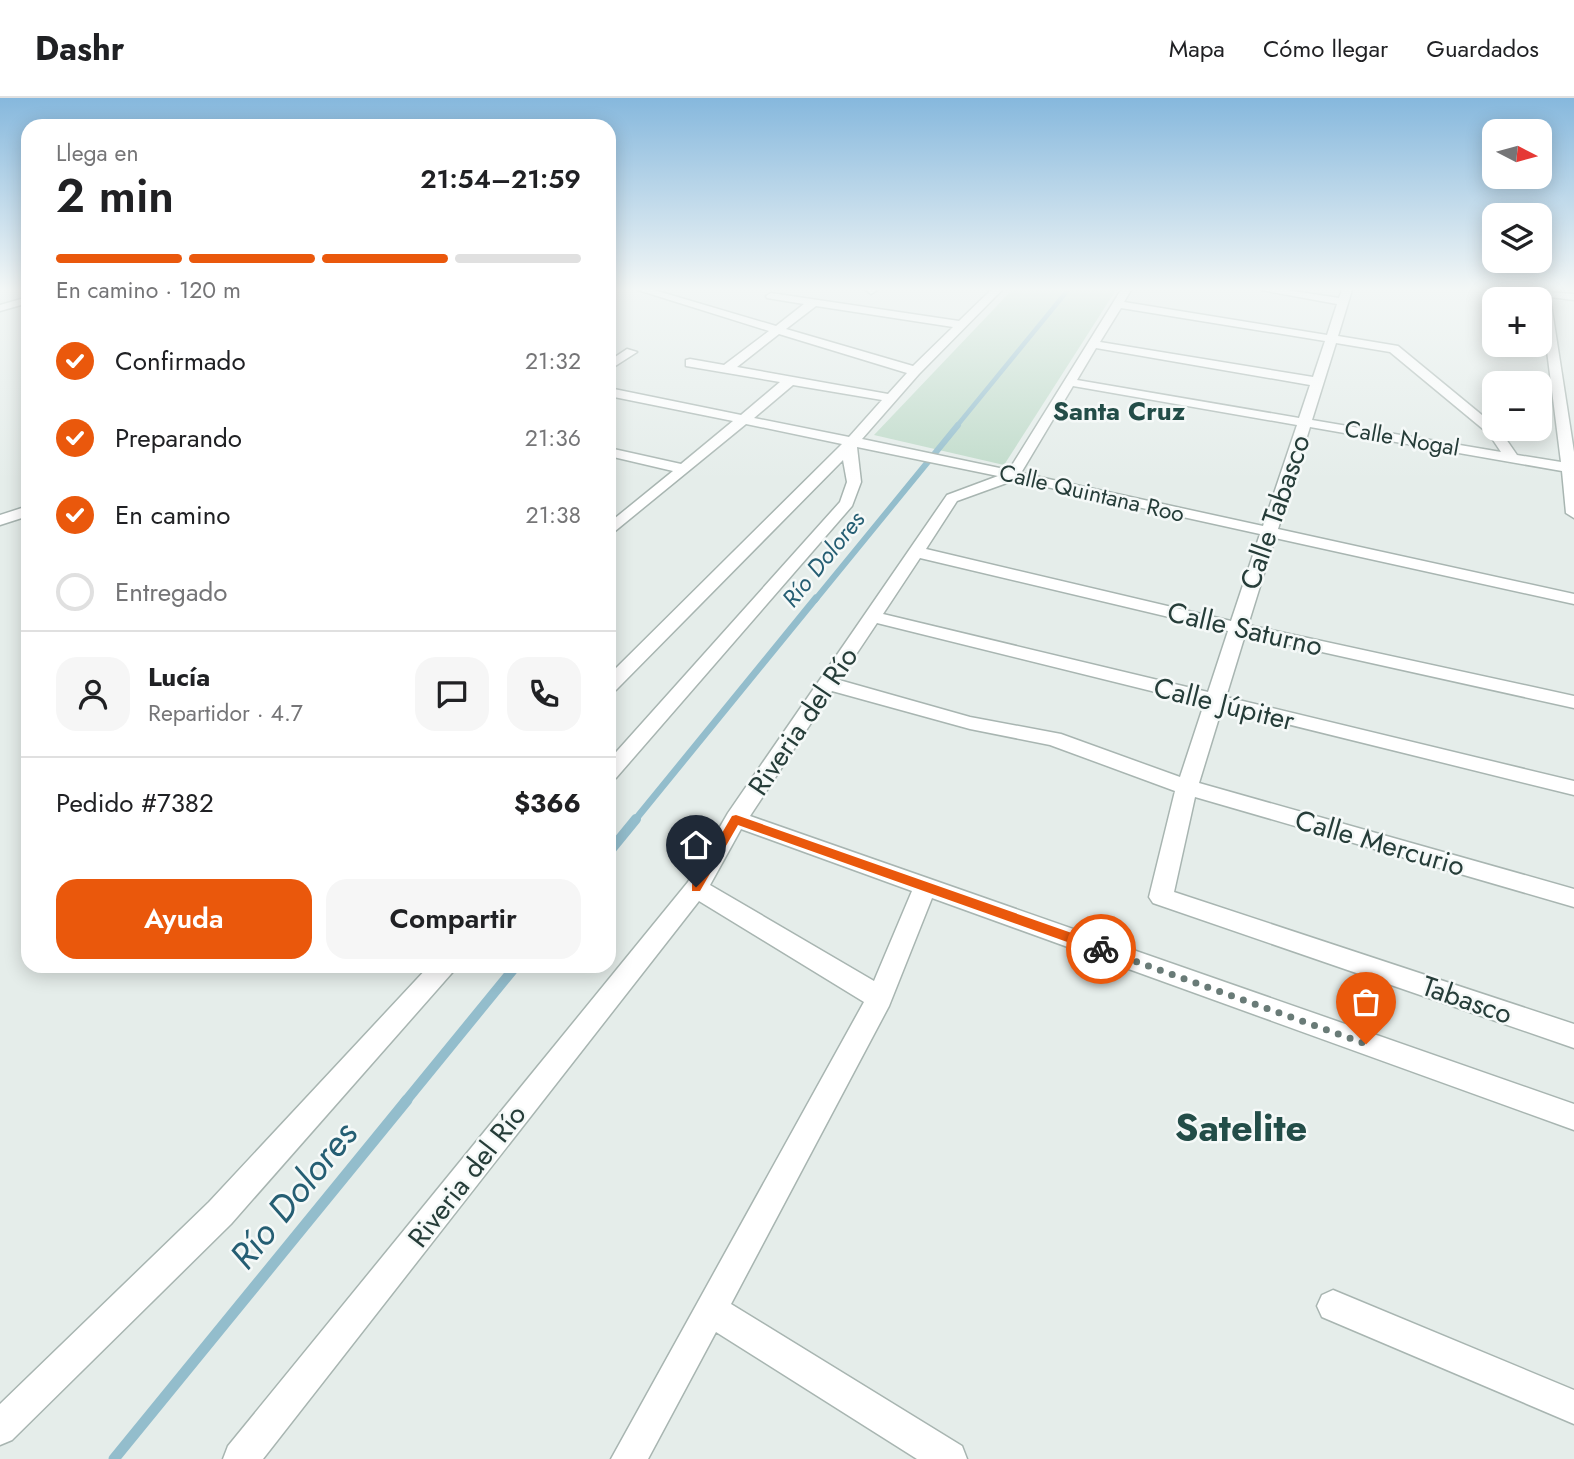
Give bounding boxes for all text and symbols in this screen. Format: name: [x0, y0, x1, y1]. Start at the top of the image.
text: Dashr: [35, 25, 124, 72]
text: Mapa: [1169, 31, 1225, 66]
text: Cómo llegar: [1263, 31, 1388, 66]
text: Guardados: [1426, 31, 1539, 66]
north arrow: [1482, 119, 1552, 189]
map controls: [1482, 119, 1552, 441]
text: Llega en: [56, 136, 138, 170]
text: 21:54–21:59: [420, 160, 581, 198]
text: 2 min: [56, 163, 174, 229]
button: layers: [1482, 203, 1552, 273]
text: En camino · 120 m: [56, 273, 241, 307]
button: +: [1482, 287, 1552, 357]
icon: check: [56, 342, 94, 380]
text: Confirmado: [115, 342, 246, 380]
text: 21:32: [525, 344, 581, 378]
button: −: [1482, 371, 1552, 441]
district label: Santa Cruz: [1053, 392, 1186, 430]
street label: Calle Nogal: [1342, 411, 1462, 465]
icon: check: [56, 419, 94, 457]
text: Preparando: [115, 419, 242, 457]
text: 21:36: [525, 421, 581, 455]
street label: Calle Tabasco: [1229, 429, 1321, 595]
street label: Calle Quintana Roo: [996, 455, 1188, 531]
icon: check: [56, 496, 94, 534]
text: En camino: [115, 496, 231, 534]
text: 21:38: [526, 498, 581, 532]
water label: Río Dolores: [773, 503, 873, 615]
text: Entregado: [115, 573, 227, 611]
street label: Calle Saturno: [1163, 591, 1327, 667]
street label: Riveria del Río: [738, 638, 868, 804]
button: person: [56, 657, 130, 731]
button: chat: [415, 657, 489, 731]
button: phone: [507, 657, 581, 731]
text: Lucía: [148, 658, 210, 696]
street label: Calle Júpiter: [1149, 667, 1299, 741]
text: Repartidor · 4.7: [148, 696, 303, 730]
text: Pedido #7382: [56, 784, 214, 822]
text: $366: [514, 784, 581, 822]
street label: Calle Mercurio: [1290, 799, 1470, 887]
pin: [666, 815, 726, 887]
icon: home: [677, 826, 715, 864]
button: Ayuda: [56, 879, 312, 959]
button: Compartir: [326, 879, 581, 959]
courier: [1066, 914, 1136, 984]
icon: bike: [1082, 930, 1120, 968]
street label: Tabasco: [1416, 965, 1518, 1035]
pin: [1336, 972, 1396, 1044]
icon: bag: [1347, 983, 1385, 1021]
street label: Riveria del Río: [398, 1096, 536, 1256]
district label: Satelite: [1175, 1100, 1307, 1155]
water label: Río Dolores: [216, 1109, 370, 1281]

